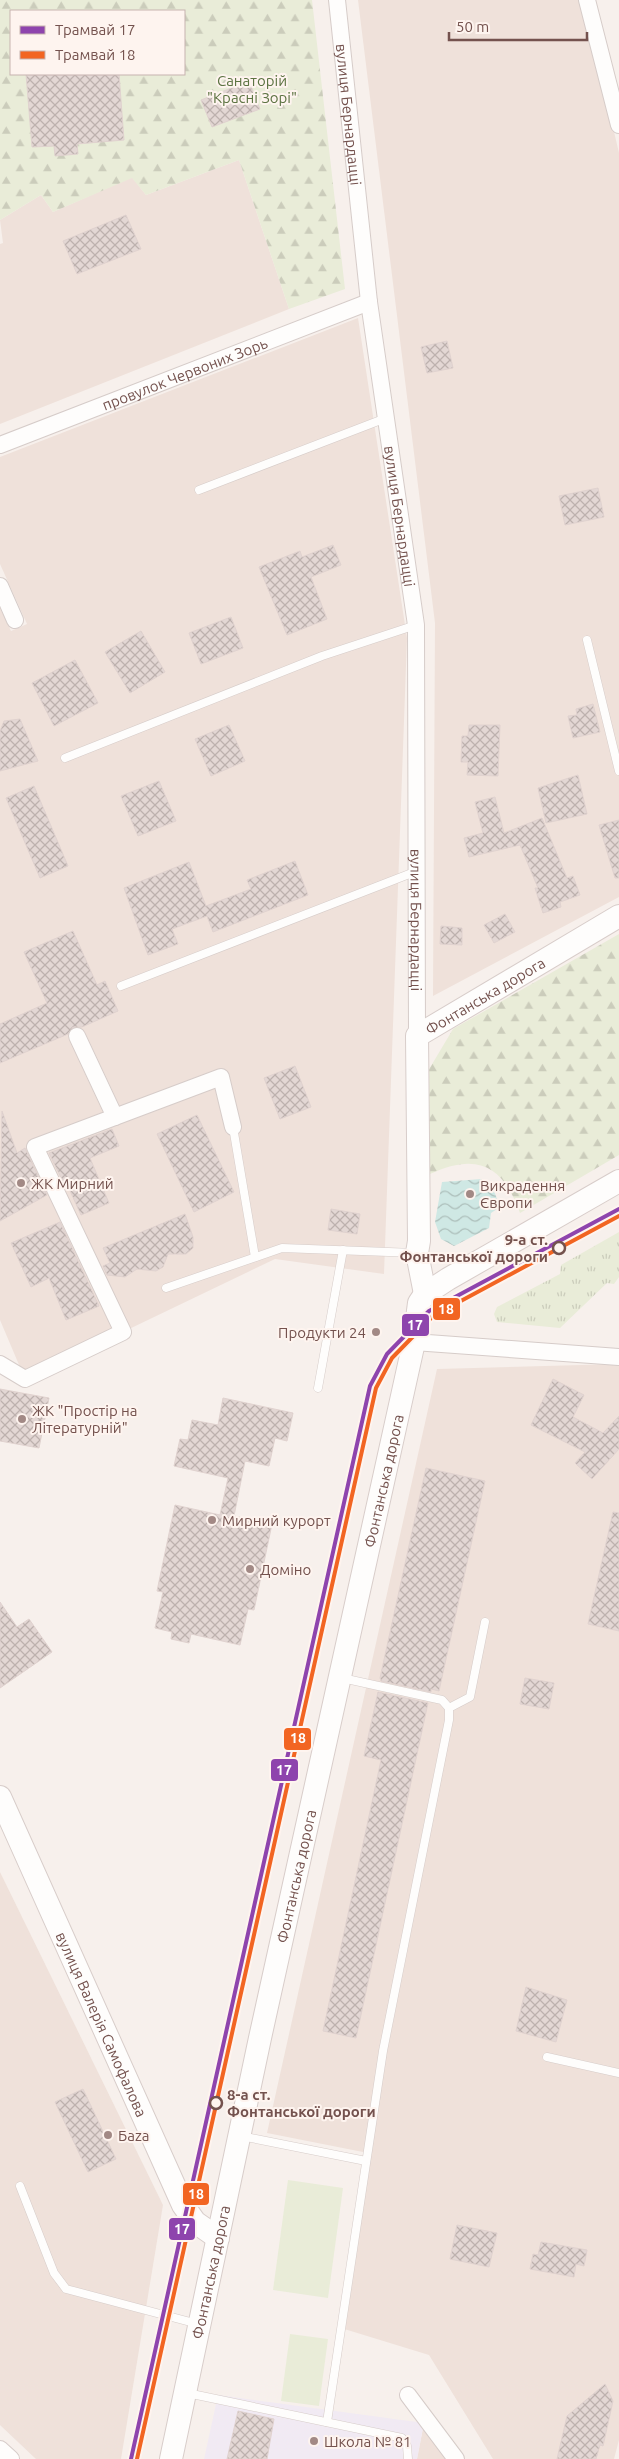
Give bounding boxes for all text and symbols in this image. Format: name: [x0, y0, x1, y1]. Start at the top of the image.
legend: [10, 10, 185, 75]
scale bar: [449, 10, 586, 42]
text: 50 m: [456, 18, 489, 35]
text: Трамвай 17: [55, 21, 136, 38]
street label: вулиця Бернардацці: [333, 43, 365, 186]
text: Трамвай 18: [55, 46, 136, 63]
park label: Санаторій "Красні Зорі": [207, 72, 297, 106]
street label: провулок Червоних Зорь: [99, 334, 270, 413]
street label: вулиця Бернардацці: [381, 444, 419, 588]
street label: вулиця Бернардацці: [408, 849, 425, 991]
street label: Фонтанська дорога: [422, 954, 548, 1038]
place label: ЖК Мирний: [31, 1175, 114, 1192]
marker: ЖК Мирний: [15, 1177, 27, 1189]
place label: Викрадення Європи: [480, 1177, 565, 1211]
marker: Викрадення Європи: [464, 1188, 476, 1200]
place label: 9-а ст. Фонтанської дороги: [399, 1231, 548, 1265]
marker: 9-а ст. Фонтанської дороги: [552, 1241, 566, 1255]
line badge: 18: [432, 1297, 461, 1321]
text: 18: [438, 1301, 454, 1317]
line badge: 17: [401, 1313, 430, 1337]
text: 17: [407, 1317, 423, 1333]
place label: Продукти 24: [278, 1324, 366, 1341]
marker: Продукти 24: [370, 1326, 382, 1338]
place label: ЖК "Простір на Літературній": [32, 1402, 138, 1436]
street label: Фонтанська дорога: [360, 1412, 406, 1549]
marker: ЖК "Простір на Літературній": [16, 1413, 28, 1425]
place label: Мирний курорт: [222, 1512, 331, 1529]
marker: Мирний курорт: [206, 1514, 218, 1526]
place label: Доміно: [260, 1561, 311, 1578]
marker: Доміно: [244, 1563, 256, 1575]
line badge: 18: [283, 1727, 312, 1751]
text: 18: [290, 1730, 306, 1746]
line badge: 17: [270, 1758, 299, 1782]
text: 17: [276, 1762, 292, 1778]
street label: Фонтанська дорога: [273, 1808, 319, 1945]
street label: вулиця Валерія Самофалова: [53, 1929, 151, 2119]
place label: 8-а ст. Фонтанської дороги: [227, 2086, 376, 2120]
marker: 8-а ст. Фонтанської дороги: [209, 2096, 223, 2110]
place label: Баzа: [118, 2127, 150, 2144]
marker: Баzа: [102, 2129, 114, 2141]
line badge: 18: [182, 2182, 210, 2206]
text: 18: [188, 2186, 204, 2202]
street label: Фонтанська дорога: [188, 2204, 233, 2341]
line badge: 17: [168, 2217, 196, 2241]
text: 17: [174, 2221, 190, 2237]
place label: Школа № 81: [324, 2433, 412, 2450]
marker: Школа № 81: [308, 2435, 320, 2447]

